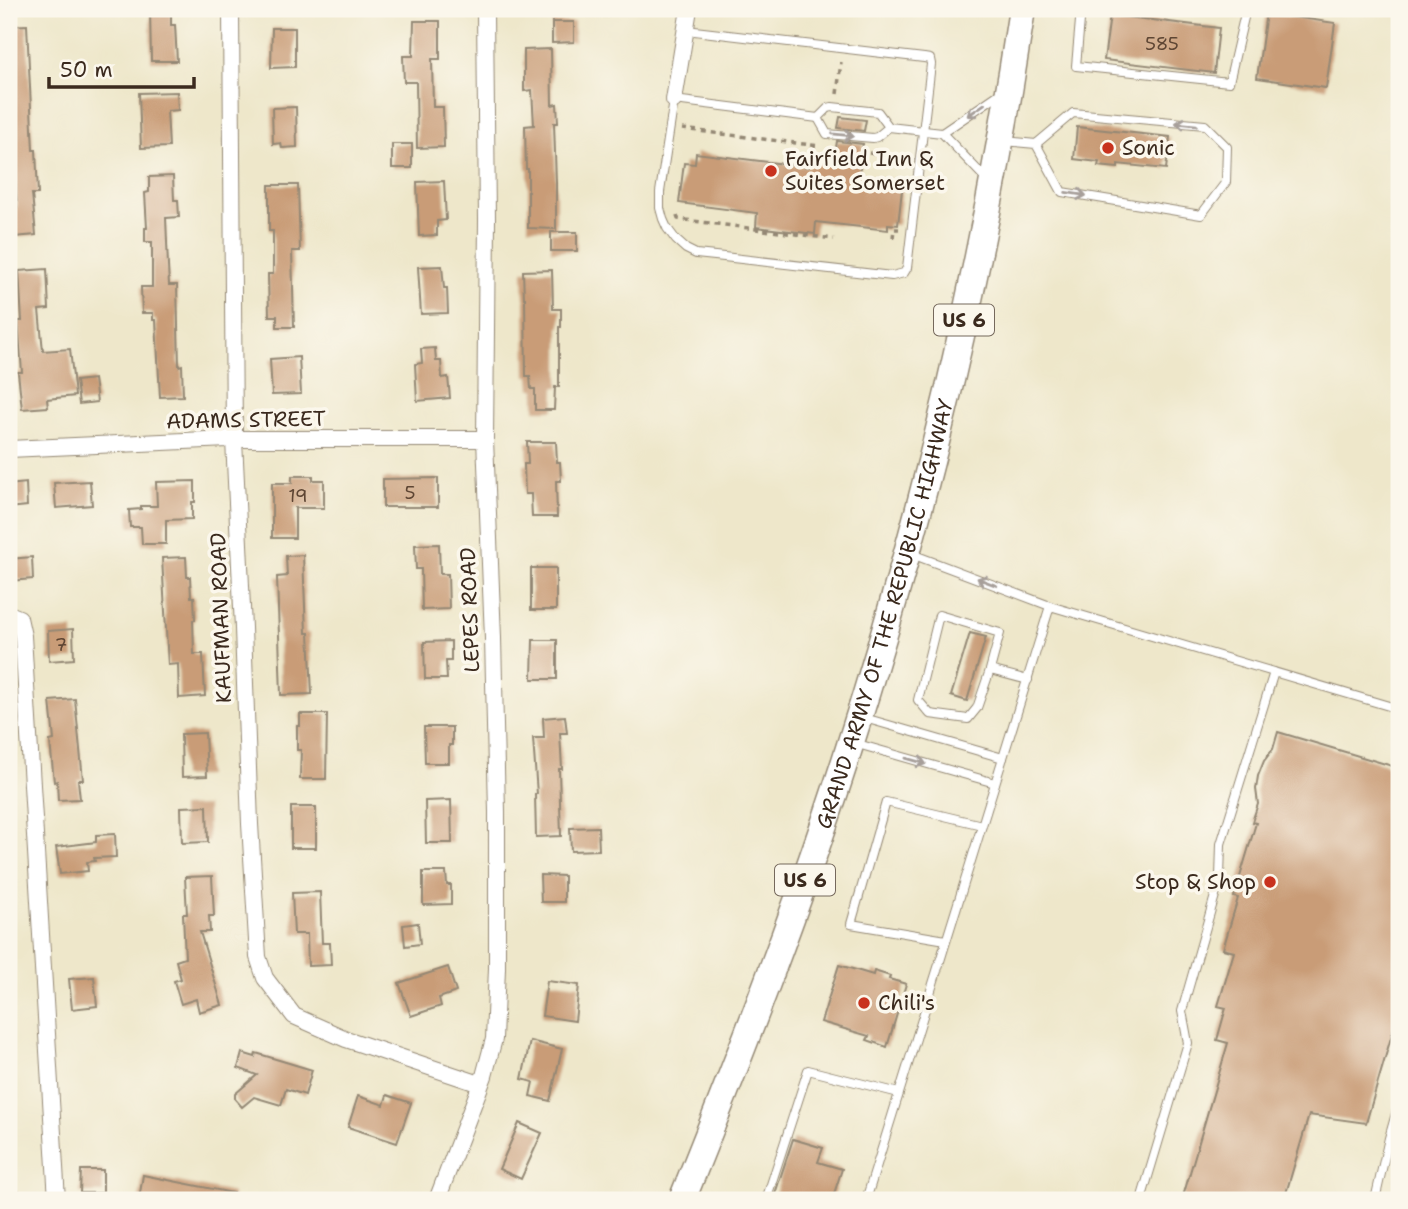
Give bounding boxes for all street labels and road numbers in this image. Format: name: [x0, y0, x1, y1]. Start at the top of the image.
road number: US 6: [934, 304, 994, 336]
street label: GRAND ARMY OF THE REPUBLIC HIGHWAY: [810, 396, 960, 832]
street label: ADAMS STREET: [166, 405, 326, 435]
street label: KAUFMAN ROAD: [204, 532, 238, 704]
street label: LEPES ROAD: [454, 547, 486, 673]
road number: US 6: [775, 864, 835, 895]

